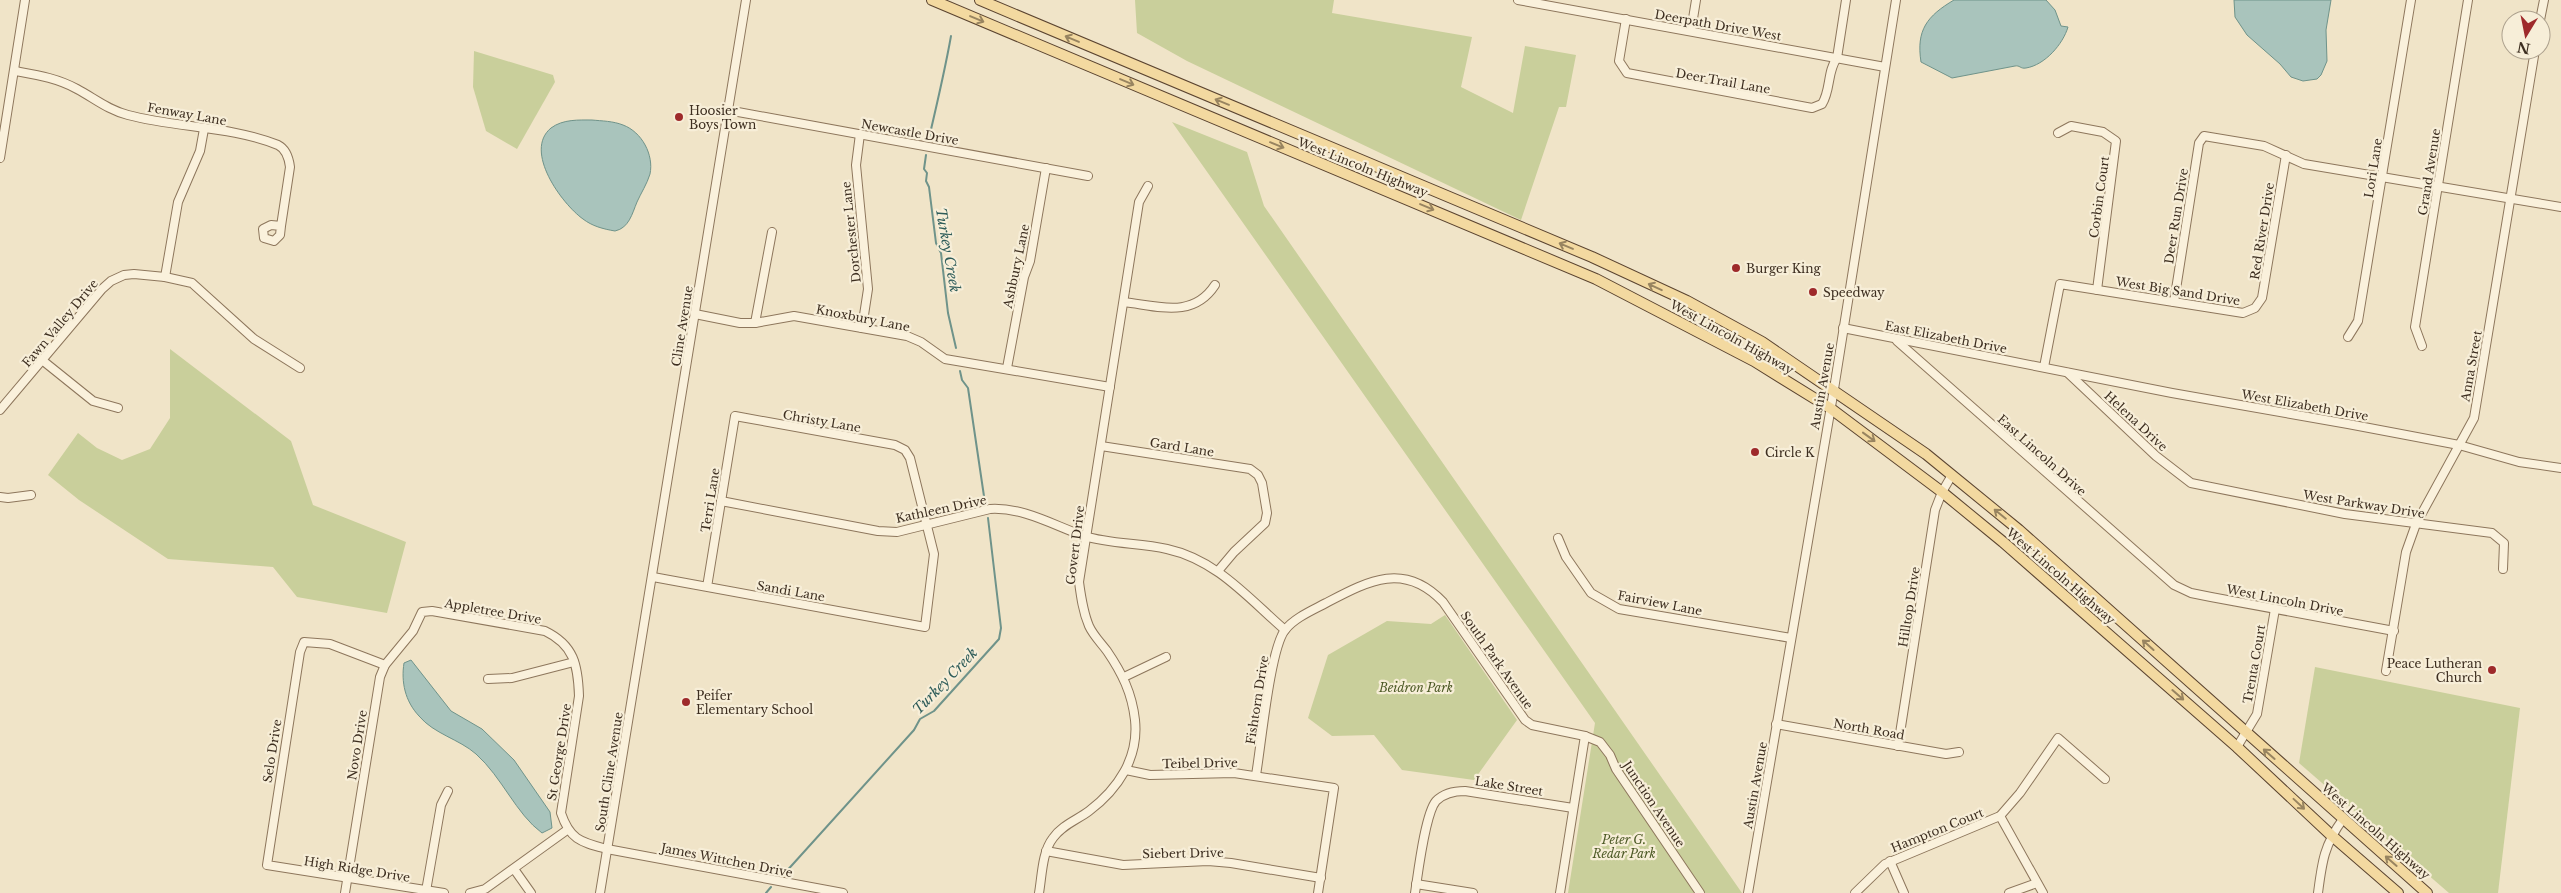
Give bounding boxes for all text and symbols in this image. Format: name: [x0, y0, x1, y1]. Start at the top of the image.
street label: Deerpath Drive West: [1653, 6, 1783, 44]
north arrow: [2501, 10, 2551, 60]
one-way arrow: [969, 15, 984, 24]
one-way arrow: [1065, 34, 1080, 44]
text: N: [2516, 38, 2532, 58]
street label: Deer Trail Lane: [1674, 65, 1772, 97]
one-way arrow: [1119, 79, 1134, 88]
one-way arrow: [1215, 97, 1230, 107]
street label: Fenway Lane: [146, 100, 228, 128]
place label: Hoosier Boys Town: [689, 103, 756, 132]
marker: Hoosier Boys Town: [673, 111, 685, 123]
street label: Newcastle Drive: [860, 116, 960, 148]
street label: Grand Avenue: [2415, 127, 2443, 217]
street label: West Lincoln Highway: [1295, 134, 1431, 200]
street label: Lori Lane: [2361, 137, 2385, 199]
one-way arrow: [1269, 140, 1284, 150]
street label: Corbin Court: [2086, 155, 2112, 239]
street label: Deer Run Drive: [2161, 167, 2191, 265]
street label: Dorchester Lane: [838, 180, 864, 283]
street label: Red River Drive: [2247, 181, 2277, 281]
one-way arrow: [1419, 202, 1434, 212]
water label: Turkey Creek: [932, 206, 964, 294]
street label: Ashbury Lane: [1000, 222, 1032, 311]
one-way arrow: [1559, 241, 1574, 251]
place label: Burger King: [1746, 261, 1821, 276]
marker: Burger King: [1730, 262, 1742, 274]
street label: West Big Sand Drive: [2114, 274, 2241, 308]
street label: Fawn Valley Drive: [19, 276, 101, 370]
one-way arrow: [1648, 281, 1663, 291]
street label: Cline Avenue: [668, 284, 696, 367]
place label: Speedway: [1823, 285, 1885, 300]
marker: Speedway: [1807, 286, 1819, 298]
street label: West Lincoln Highway: [1667, 296, 1797, 377]
street label: Knoxbury Lane: [815, 302, 911, 334]
street label: East Elizabeth Drive: [1884, 318, 2008, 356]
street label: Anna Street: [2457, 329, 2485, 404]
street label: Austin Avenue: [1807, 341, 1837, 432]
street label: West Elizabeth Drive: [2239, 386, 2370, 424]
street label: Helena Drive: [2101, 388, 2171, 454]
street label: Christy Lane: [782, 407, 862, 435]
street label: East Lincoln Drive: [1995, 411, 2089, 499]
one-way arrow: [1862, 432, 1876, 442]
street label: Gard Lane: [1149, 435, 1215, 459]
place label: Circle K: [1765, 445, 1815, 460]
marker: Circle K: [1749, 446, 1761, 458]
street label: Terri Lane: [698, 467, 722, 533]
street label: West Parkway Drive: [2301, 487, 2426, 521]
street label: Kathleen Drive: [894, 492, 988, 526]
street label: Govert Drive: [1063, 504, 1087, 586]
one-way arrow: [1994, 509, 2007, 520]
street label: West Lincoln Highway: [2003, 524, 2119, 627]
street label: Hilltop Drive: [1895, 566, 1923, 648]
street label: Sandi Lane: [756, 578, 826, 604]
street label: West Lincoln Drive: [2224, 581, 2345, 619]
street label: Fairview Lane: [1616, 587, 1704, 619]
street label: Appletree Drive: [442, 595, 543, 627]
street label: South Park Avenue: [1458, 608, 1537, 712]
street label: Trenta Court: [2240, 623, 2268, 705]
one-way arrow: [2141, 639, 2154, 651]
water label: Turkey Creek: [909, 644, 981, 718]
street label: Fishtorn Drive: [1243, 654, 1271, 746]
place label: Peace Lutheran Church: [2387, 656, 2482, 685]
marker: Peace Lutheran Church: [2486, 664, 2498, 676]
park label: Beidron Park: [1378, 680, 1453, 695]
place label: Peifer Elementary School: [696, 688, 813, 717]
one-way arrow: [2172, 690, 2185, 701]
marker: Peifer Elementary School: [680, 696, 692, 708]
street label: St George Drive: [544, 702, 574, 802]
street label: Novo Drive: [344, 709, 370, 781]
street label: South Cline Avenue: [592, 711, 626, 833]
street label: North Road: [1832, 715, 1906, 743]
street label: Selo Drive: [260, 718, 284, 784]
street label: Austin Avenue: [1740, 740, 1770, 831]
one-way arrow: [2262, 748, 2275, 759]
street label: Teibel Drive: [1162, 755, 1238, 771]
street label: Junction Avenue: [1619, 756, 1688, 850]
street label: Lake Street: [1474, 773, 1545, 799]
street label: West Lincoln Highway: [2318, 779, 2434, 882]
one-way arrow: [2292, 798, 2305, 810]
street label: Hampton Court: [1888, 804, 1986, 855]
park label: Peter G. Redar Park: [1591, 832, 1656, 861]
street label: James Wittchen Drive: [658, 839, 794, 880]
street label: Siebert Drive: [1142, 845, 1224, 861]
street label: High Ridge Drive: [303, 853, 411, 885]
one-way arrow: [2384, 855, 2397, 867]

